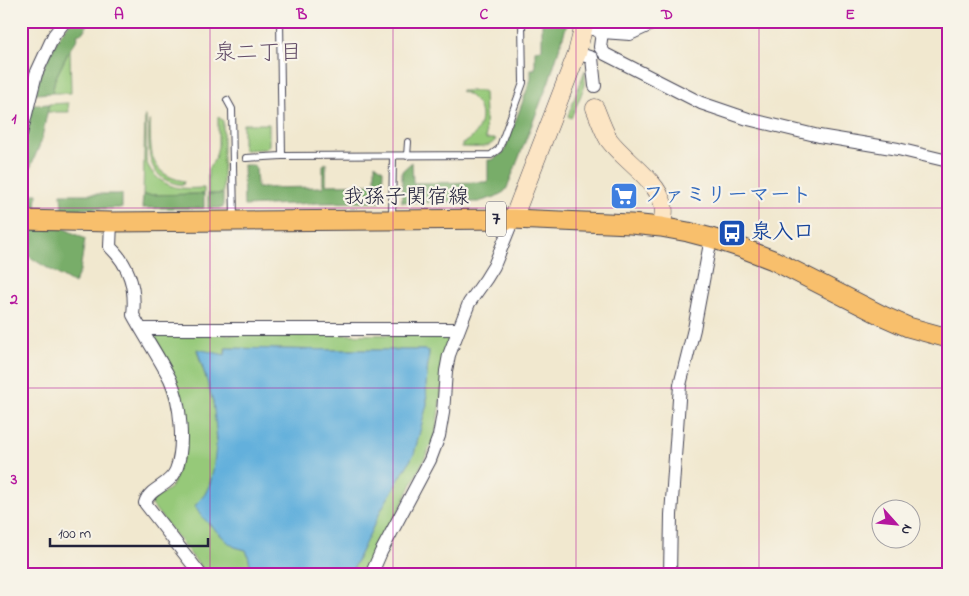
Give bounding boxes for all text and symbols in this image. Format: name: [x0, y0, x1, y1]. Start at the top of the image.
text: A: [114, 3, 124, 27]
text: B: [296, 3, 308, 27]
text: C: [480, 3, 489, 27]
text: D: [660, 3, 673, 27]
text: E: [845, 3, 855, 27]
district label: 泉二丁目: [214, 38, 302, 70]
text: 1: [11, 107, 17, 131]
supermarket icon: ファミリーマート: [609, 181, 639, 211]
place label: ファミリーマート: [643, 181, 812, 211]
street label: 我孫子関宿線: [343, 183, 469, 213]
road number: 7: [486, 202, 506, 236]
bus stop icon: 泉入口: [717, 218, 747, 248]
place label: 泉入口: [751, 218, 814, 248]
text: 2: [9, 288, 18, 312]
text: 3: [10, 468, 18, 492]
north arrow: [872, 498, 922, 548]
scale bar: [50, 516, 208, 548]
text: N: [895, 520, 918, 538]
text: 100 m: [58, 523, 91, 545]

